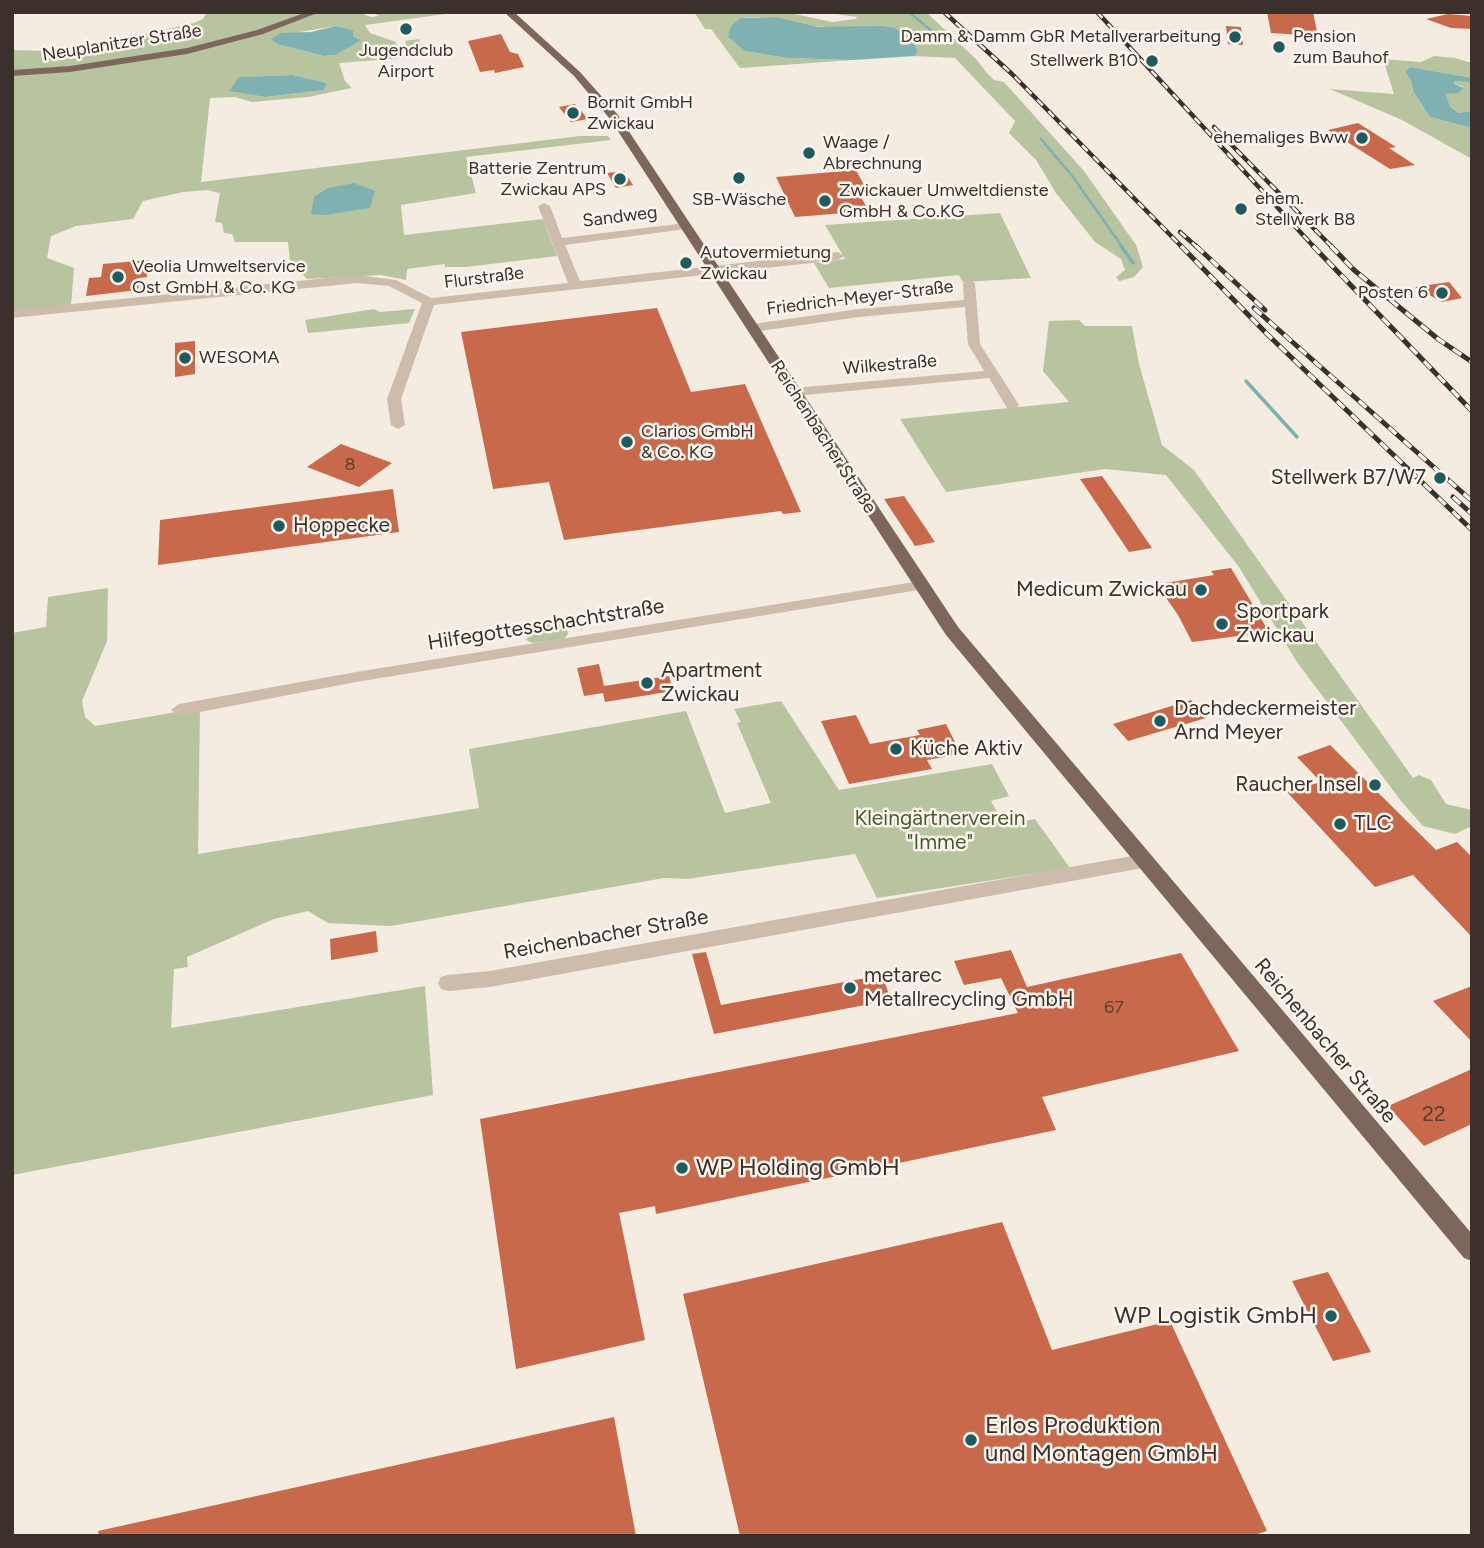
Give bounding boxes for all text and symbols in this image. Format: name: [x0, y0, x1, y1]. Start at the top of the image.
street label: Neuplanitzer Straße: [41, 20, 203, 66]
marker: Jugendclub Airport: [398, 21, 414, 37]
place label: Damm & Damm GbR Metallverarbeitung: [900, 26, 1221, 48]
place label: Pension zum Bauhof: [1293, 26, 1389, 68]
marker: Damm & Damm GbR Metallverarbeitung: [1227, 29, 1243, 45]
marker: Pension zum Bauhof: [1271, 39, 1287, 55]
place label: Jugendclub Airport: [359, 40, 453, 82]
place label: Stellwerk B10: [1029, 50, 1138, 72]
marker: Stellwerk B10: [1144, 53, 1160, 69]
place label: Bornit GmbH Zwickau: [587, 92, 693, 134]
marker: Bornit GmbH Zwickau: [565, 105, 581, 121]
place label: ehemaliges Bww: [1213, 127, 1348, 149]
marker: ehemaliges Bww: [1354, 130, 1370, 146]
place label: Waage / Abrechnung: [823, 132, 922, 174]
marker: Waage / Abrechnung: [801, 145, 817, 161]
place label: Batterie Zentrum Zwickau APS: [468, 158, 606, 200]
marker: SB-Wäsche: [731, 170, 747, 186]
marker: Batterie Zentrum Zwickau APS: [612, 171, 628, 187]
place label: Zwickauer Umweltdienste GmbH & Co.KG: [839, 180, 1049, 222]
place label: ehem. Stellwerk B8: [1255, 188, 1356, 230]
place label: SB-Wäsche: [692, 189, 786, 211]
marker: Zwickauer Umweltdienste GmbH & Co.KG: [817, 193, 833, 209]
marker: ehem. Stellwerk B8: [1233, 201, 1249, 217]
street label: Sandweg: [581, 202, 659, 232]
place label: Autovermietung Zwickau: [700, 242, 831, 284]
marker: Autovermietung Zwickau: [678, 255, 694, 271]
place label: Veolia Umweltservice Ost GmbH & Co. KG: [132, 256, 306, 298]
street label: Flurstraße: [443, 262, 525, 294]
marker: Veolia Umweltservice Ost GmbH & Co. KG: [110, 269, 126, 285]
street label: Friedrich-Meyer-Straße: [765, 276, 955, 320]
place label: Posten 6: [1358, 282, 1428, 304]
marker: Posten 6: [1434, 285, 1450, 301]
place label: WESOMA: [199, 347, 279, 369]
marker: WESOMA: [177, 350, 193, 366]
street label: Wilkestraße: [842, 350, 938, 380]
street label: Reichenbacher Straße: [765, 357, 881, 517]
place label: Clarios GmbH & Co. KG: [641, 421, 754, 464]
marker: Clarios GmbH & Co. KG: [619, 434, 635, 450]
house number: 8: [344, 454, 356, 476]
place label: Stellwerk B7/W7: [1271, 465, 1426, 491]
marker: Stellwerk B7/W7: [1432, 470, 1448, 486]
place label: Hoppecke: [293, 513, 390, 539]
marker: Hoppecke: [271, 518, 287, 534]
place label: Medicum Zwickau: [1016, 577, 1187, 603]
marker: Medicum Zwickau: [1193, 582, 1209, 598]
street label: Hilfegottesschachtstraße: [426, 594, 666, 656]
place label: Sportpark Zwickau: [1236, 599, 1329, 649]
marker: Sportpark Zwickau: [1214, 616, 1230, 632]
place label: Apartment Zwickau: [661, 658, 762, 708]
marker: Apartment Zwickau: [639, 675, 655, 691]
place label: Dachdeckermeister Arnd Meyer: [1174, 696, 1356, 746]
marker: Dachdeckermeister Arnd Meyer: [1152, 713, 1168, 729]
place label: Küche Aktiv: [910, 736, 1022, 762]
marker: Küche Aktiv: [888, 741, 904, 757]
place label: Raucher Insel: [1235, 772, 1361, 798]
marker: Raucher Insel: [1367, 777, 1383, 793]
park label: Kleingärtnerverein "Imme": [854, 806, 1026, 856]
place label: TLC: [1354, 811, 1392, 837]
marker: TLC: [1332, 816, 1348, 832]
street label: Reichenbacher Straße: [502, 905, 710, 965]
street label: Reichenbacher Straße: [1249, 953, 1401, 1129]
place label: metarec Metallrecycling GmbH: [864, 963, 1074, 1013]
marker: metarec Metallrecycling GmbH: [842, 980, 858, 996]
house number: 67: [1104, 997, 1124, 1019]
house number: 22: [1422, 1102, 1446, 1128]
place label: WP Holding GmbH: [696, 1154, 900, 1182]
marker: WP Holding GmbH: [674, 1160, 690, 1176]
place label: WP Logistik GmbH: [1114, 1302, 1317, 1330]
marker: WP Logistik GmbH: [1323, 1308, 1339, 1324]
place label: Erlos Produktion und Montagen GmbH: [985, 1412, 1218, 1468]
marker: Erlos Produktion und Montagen GmbH: [963, 1432, 979, 1448]

